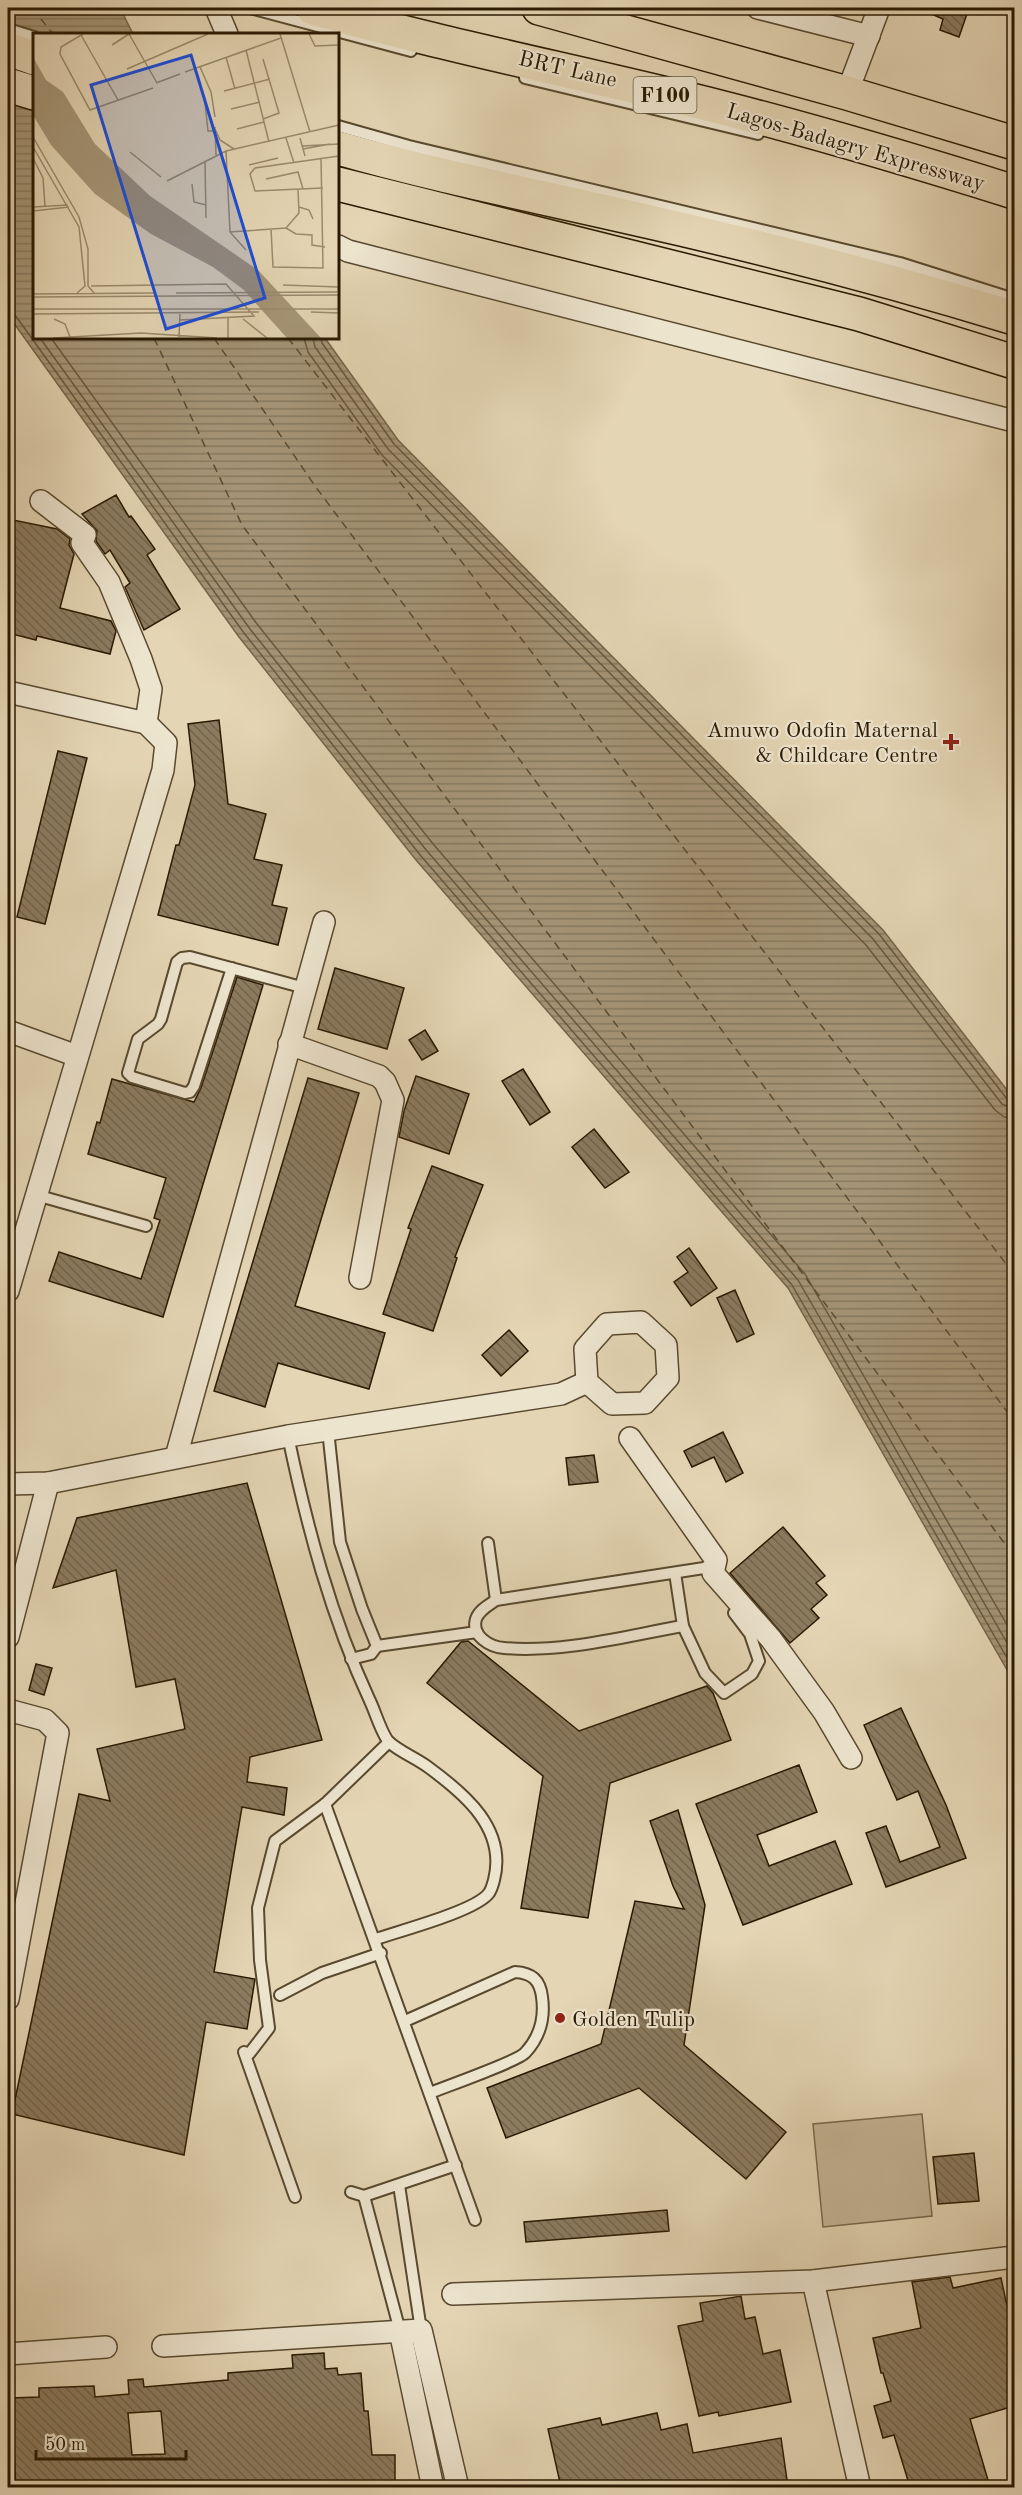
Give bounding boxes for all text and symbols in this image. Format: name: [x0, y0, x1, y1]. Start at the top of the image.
inset map: [33, 33, 339, 339]
street label: BRT Lane: [516, 48, 619, 92]
road number: F100: [634, 77, 696, 113]
street label: Lagos-Badagry Expressway: [724, 100, 988, 196]
place label: Amuwo Odofin Maternal & Childcare Centre: [707, 720, 938, 767]
marker: Amuwo Odofin Maternal & Childcare Centre: [942, 733, 960, 751]
place label: Golden Tulip: [572, 2009, 695, 2031]
marker: Golden Tulip: [553, 2011, 567, 2025]
scale bar: [36, 2423, 186, 2461]
text: 50 m: [45, 2436, 85, 2454]

